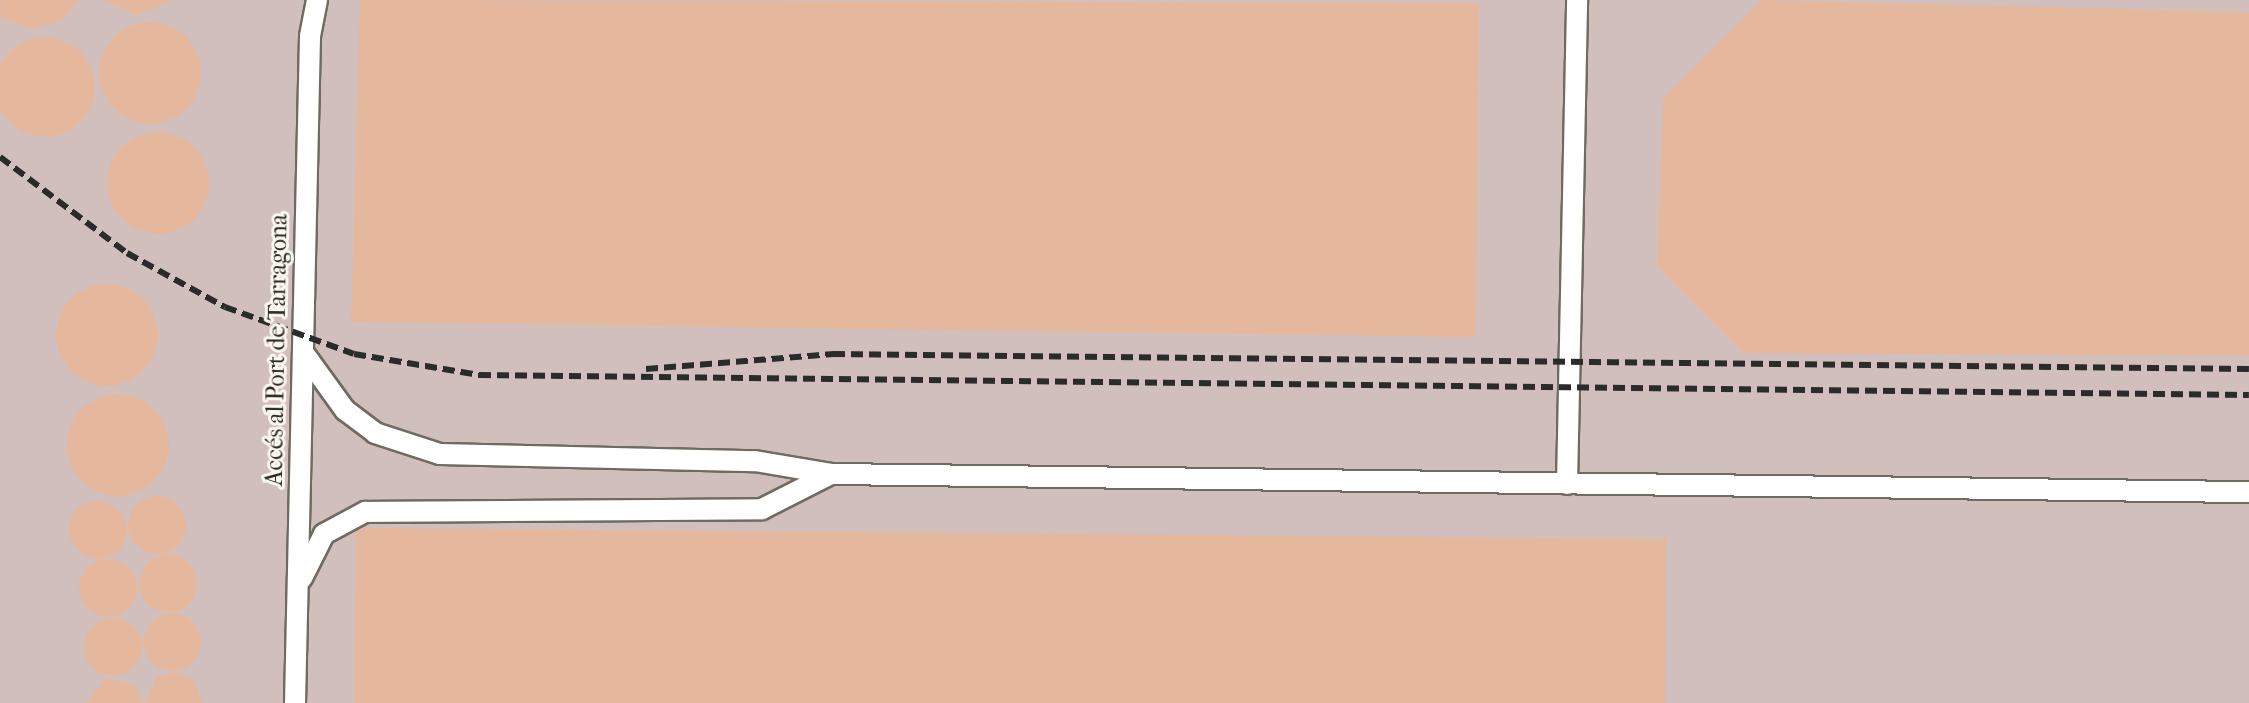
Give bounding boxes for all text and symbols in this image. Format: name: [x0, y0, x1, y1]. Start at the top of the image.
street label: Accés al Port de Tarragona: [260, 214, 294, 486]

